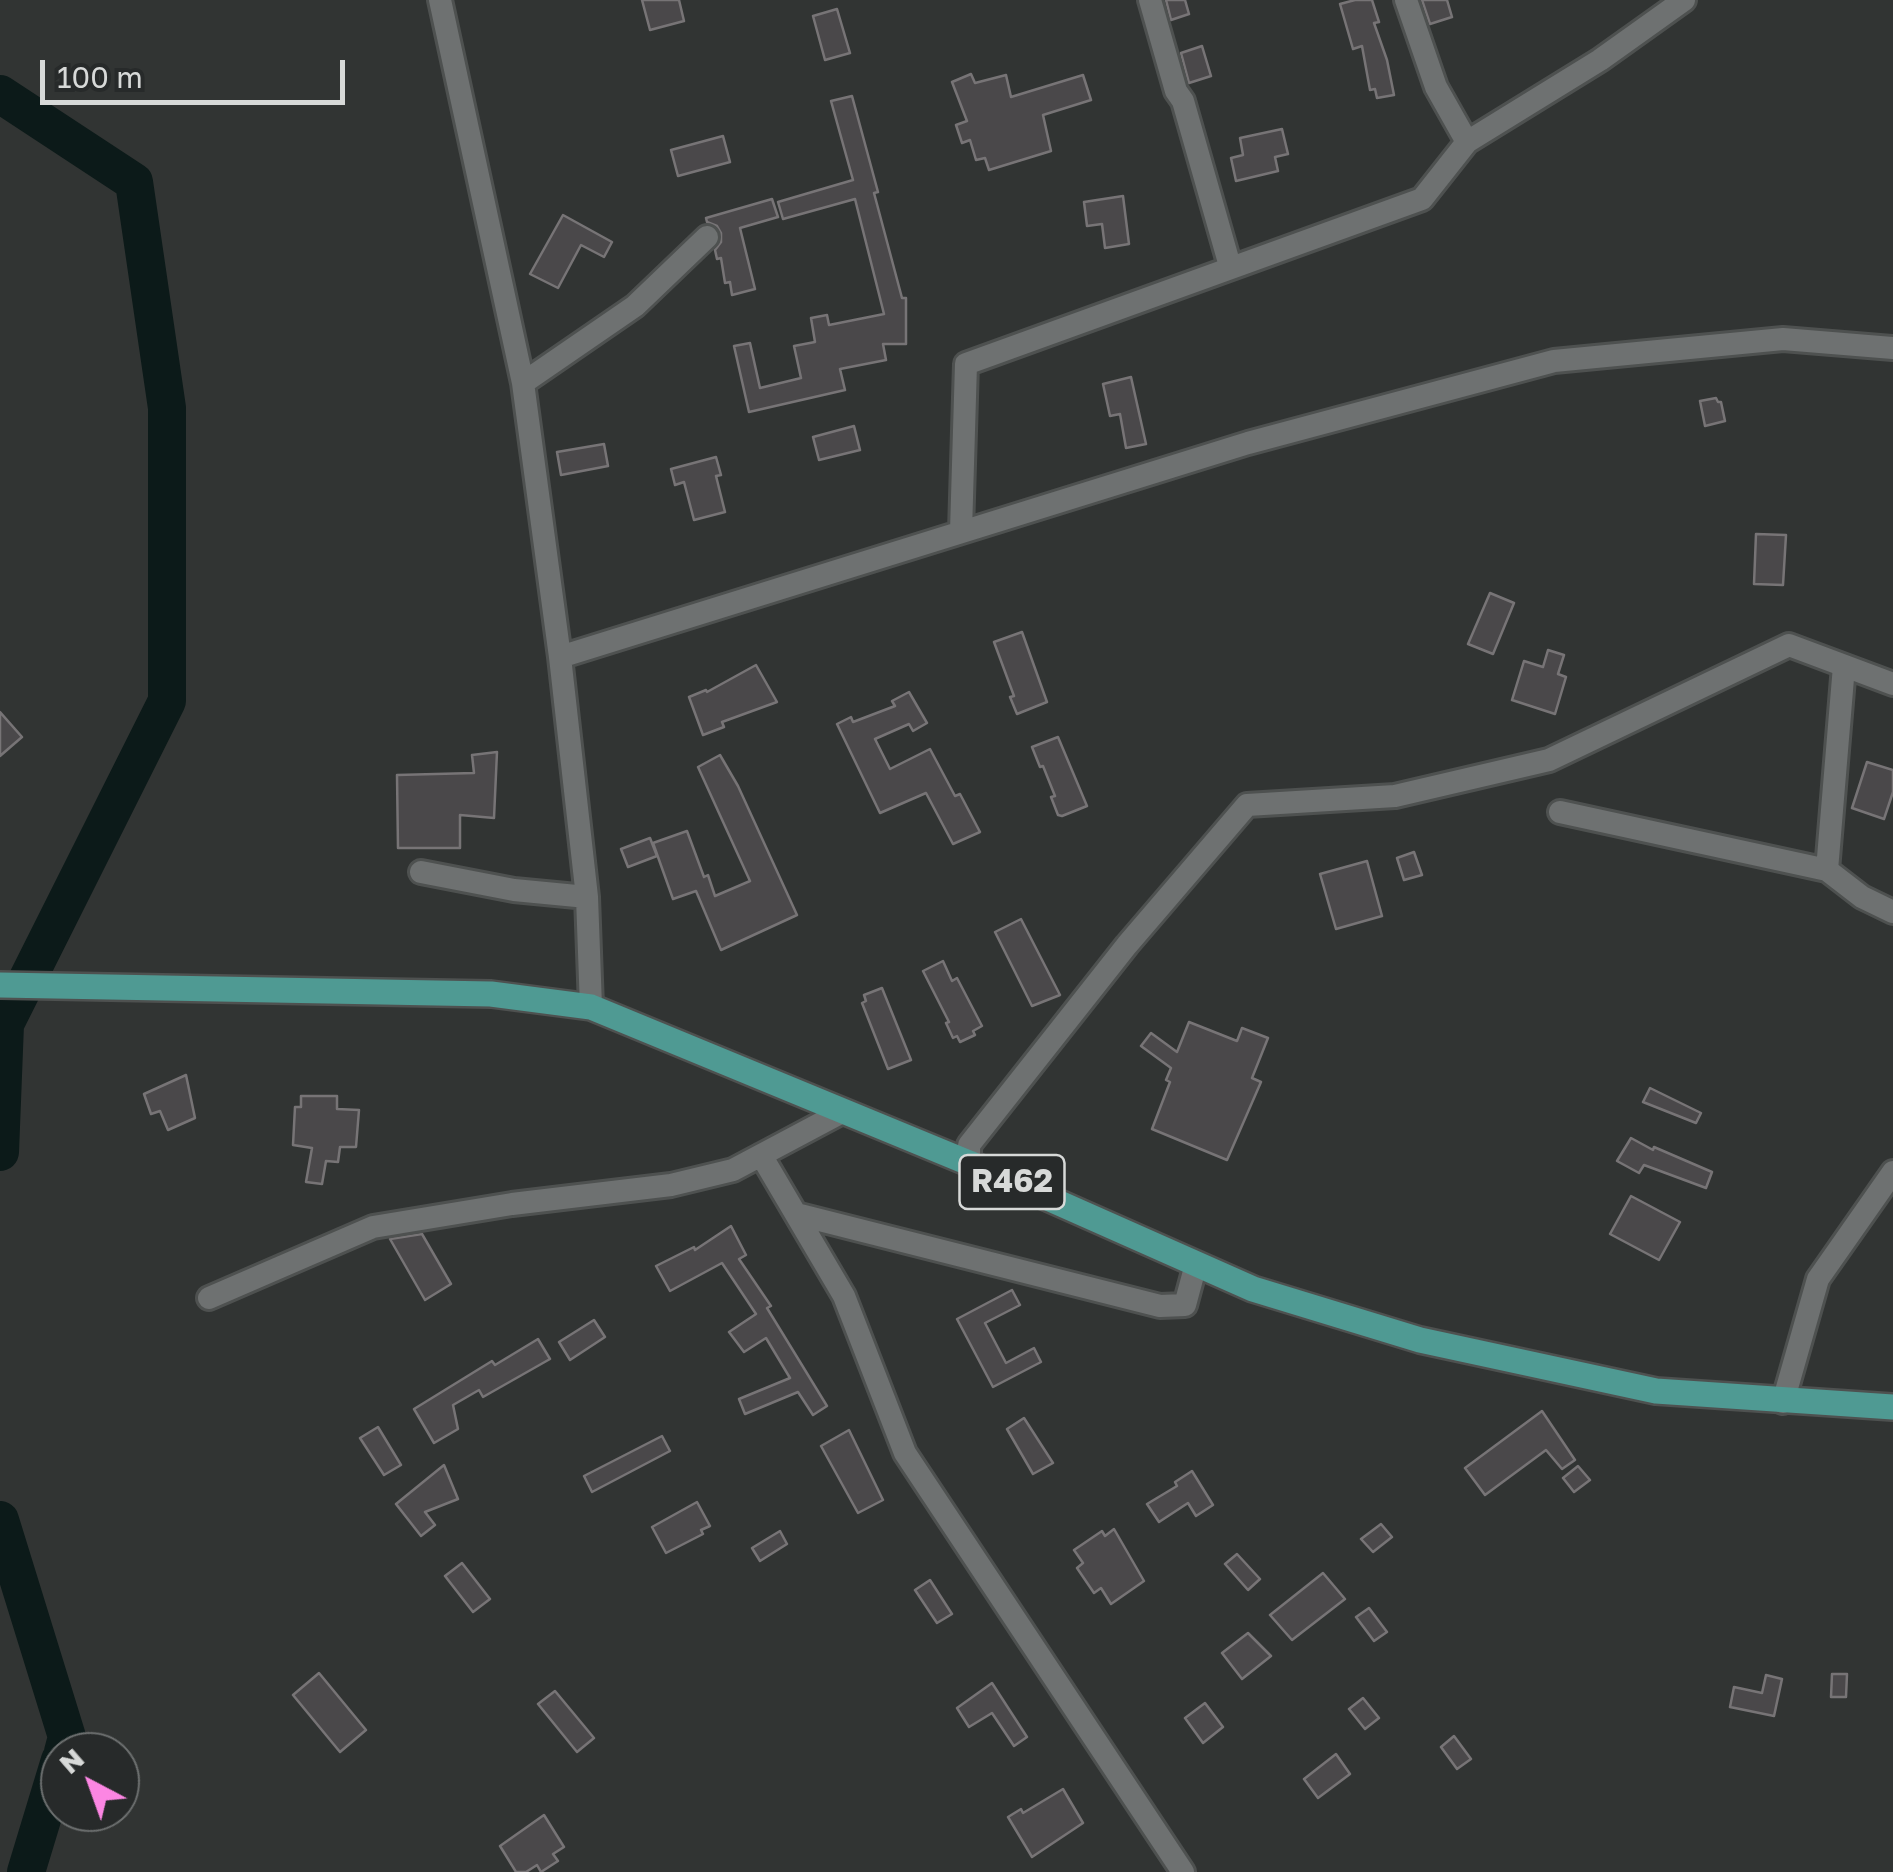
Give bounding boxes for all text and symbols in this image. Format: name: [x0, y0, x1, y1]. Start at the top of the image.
scale bar: [45, 40, 350, 102]
text: 100 m: [57, 59, 143, 95]
road number: R462: [960, 1155, 1064, 1209]
north arrow: [40, 1732, 140, 1832]
text: N: [52, 1741, 90, 1780]

